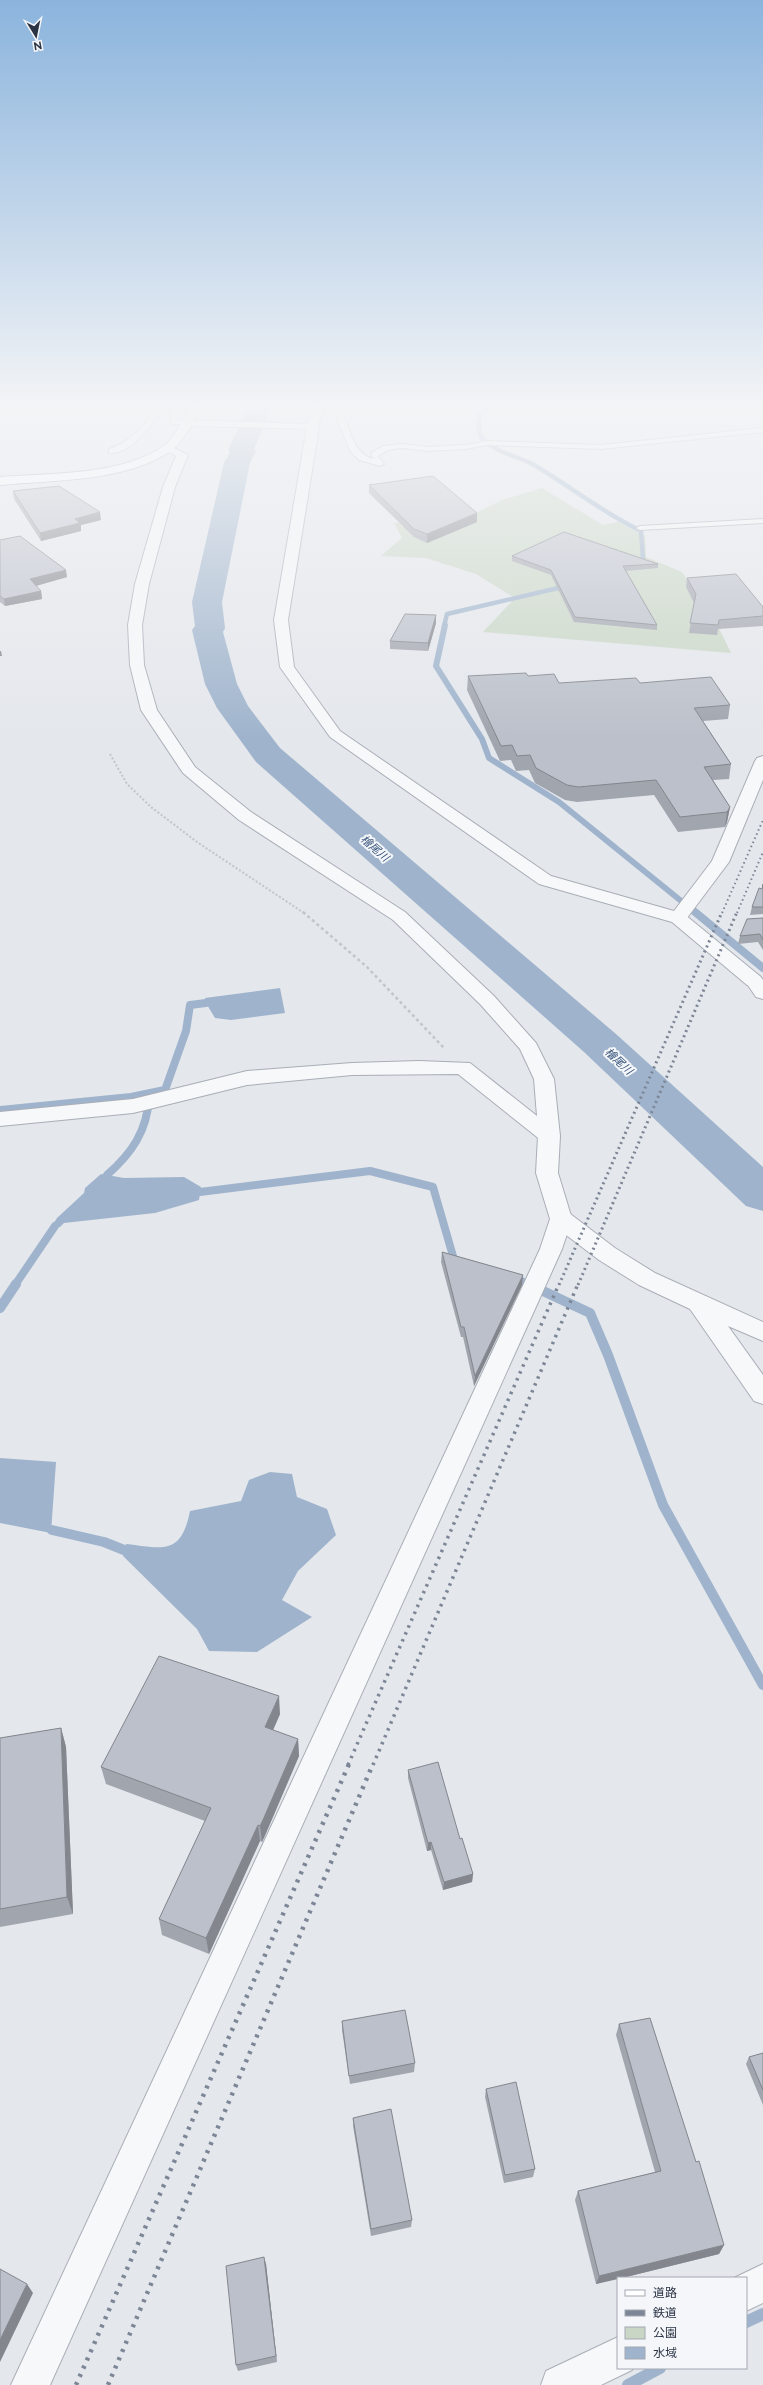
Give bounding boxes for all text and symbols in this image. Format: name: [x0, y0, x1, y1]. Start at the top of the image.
north arrow: [16, 16, 56, 56]
text: N: [32, 38, 43, 52]
water label: 檜尾川: [358, 833, 392, 865]
water label: 檜尾川: [602, 1045, 636, 1078]
legend: [617, 2277, 747, 2369]
text: 道路: [653, 2286, 677, 2300]
text: 鉄道: [653, 2306, 677, 2320]
text: 公園: [653, 2326, 677, 2340]
text: 水域: [653, 2346, 677, 2360]

